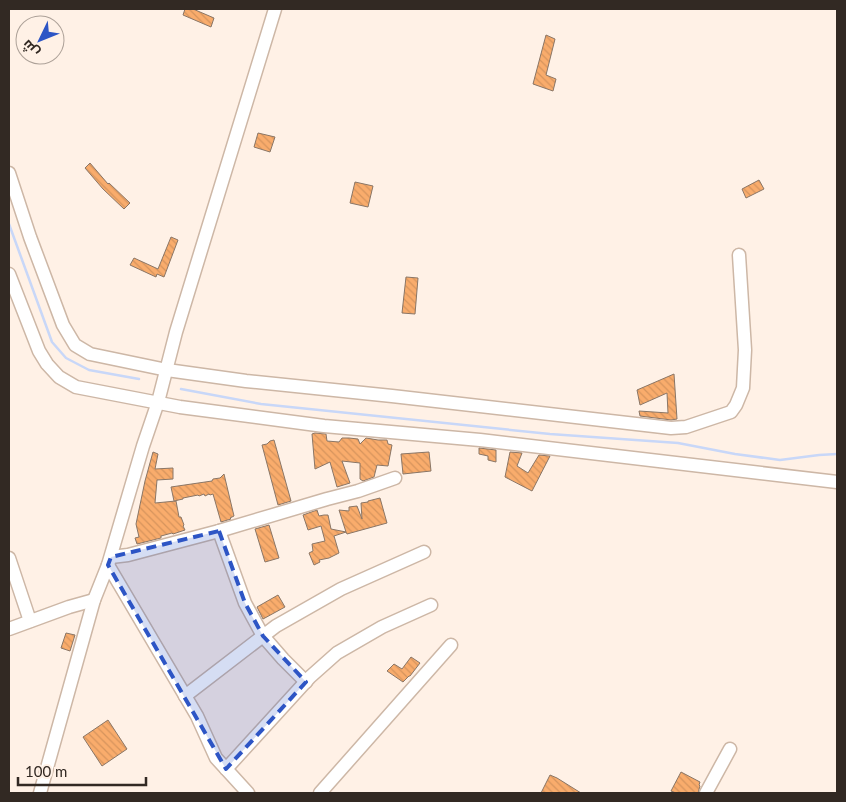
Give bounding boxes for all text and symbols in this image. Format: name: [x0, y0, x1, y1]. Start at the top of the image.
north arrow: [15, 15, 65, 65]
text: ش: [18, 36, 43, 62]
scale bar: [18, 754, 145, 786]
text: 100 m: [25, 762, 67, 780]

